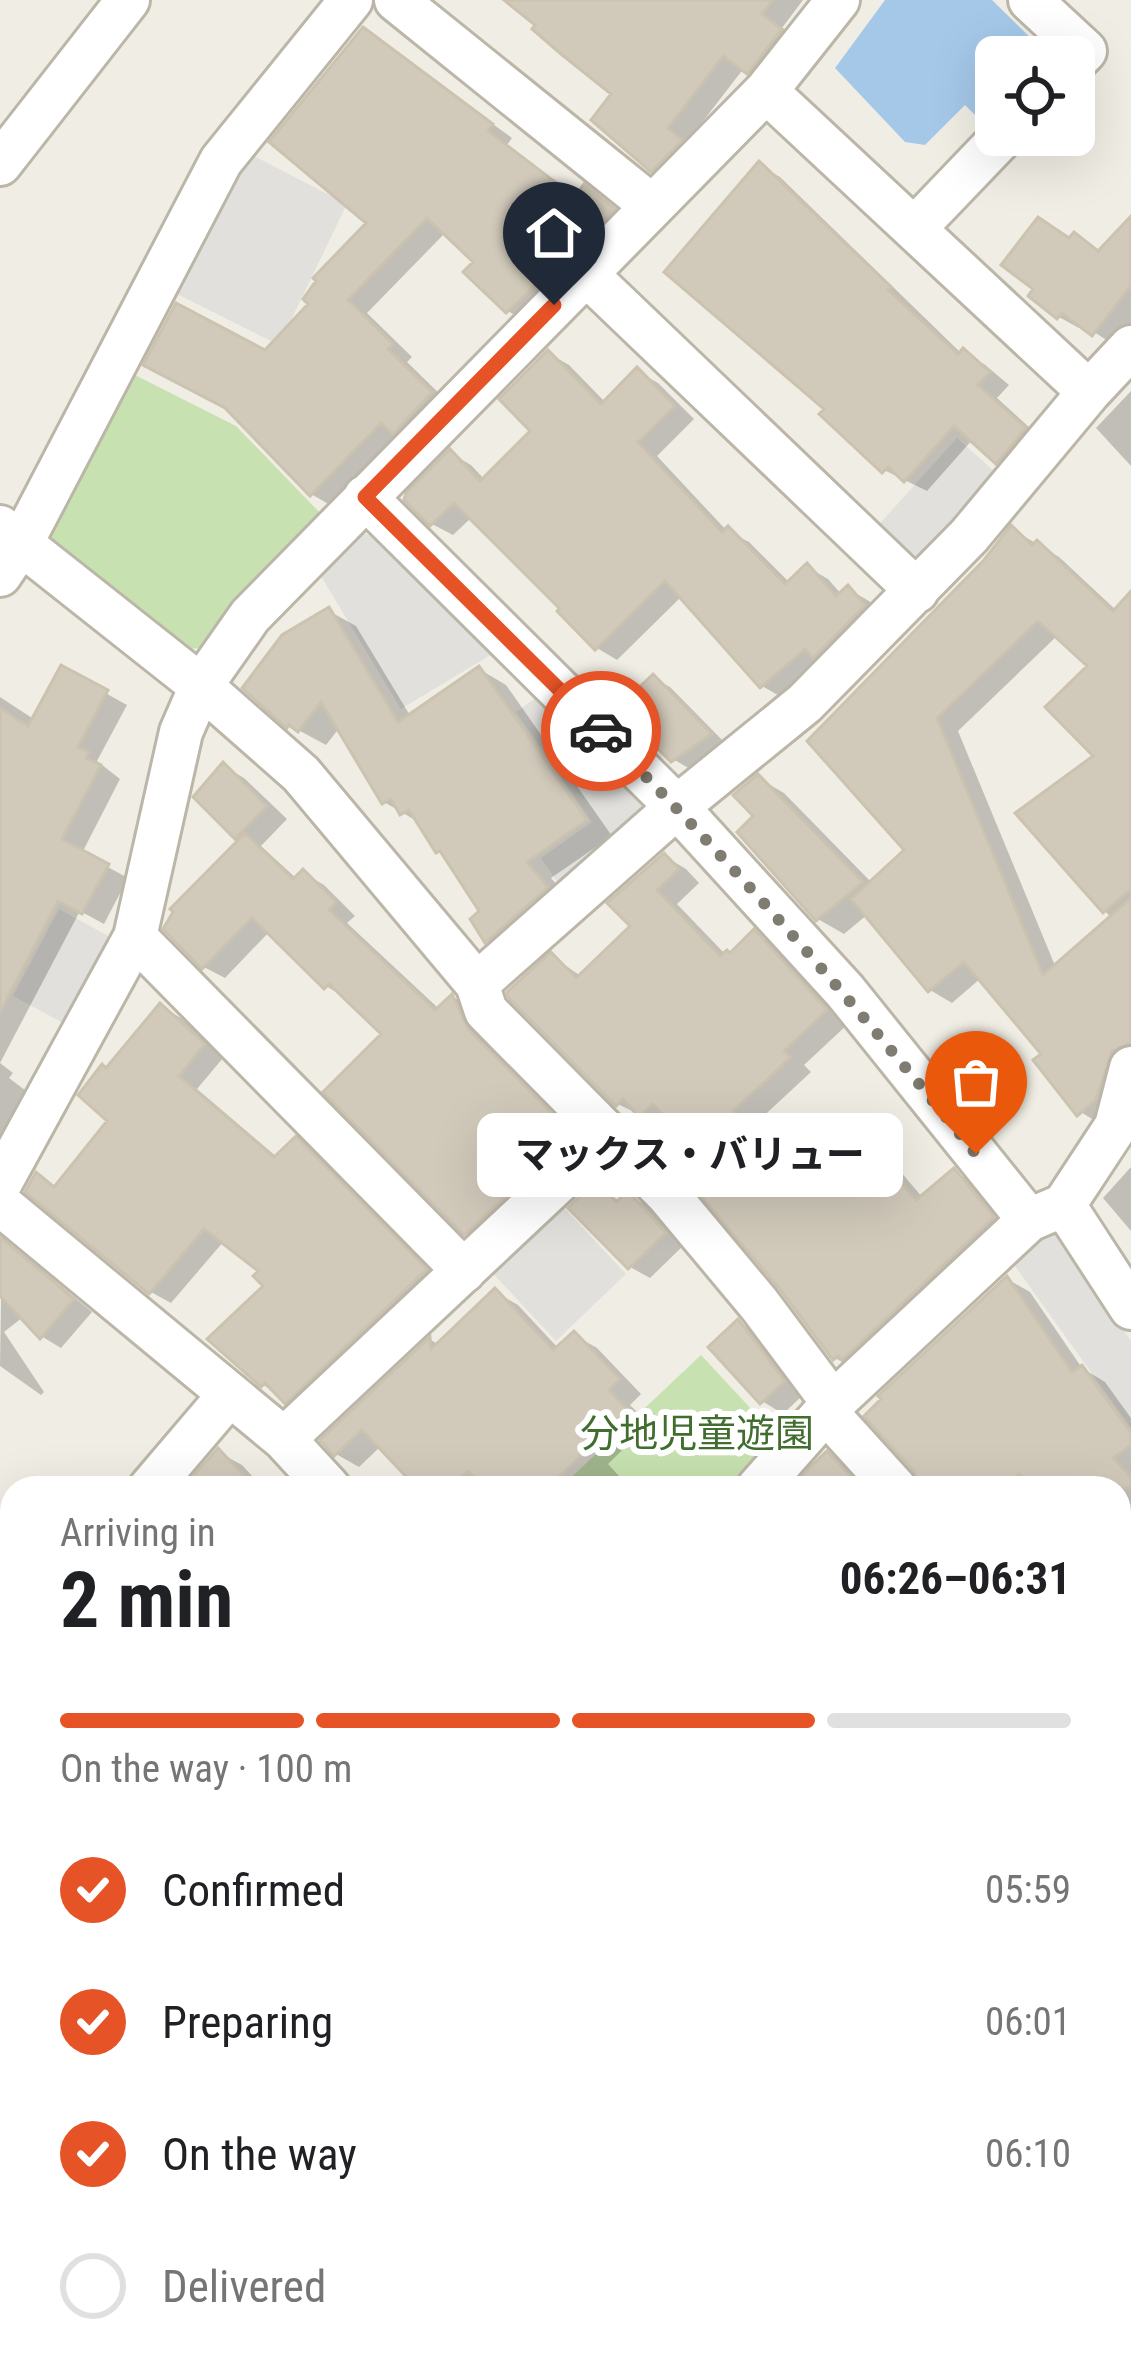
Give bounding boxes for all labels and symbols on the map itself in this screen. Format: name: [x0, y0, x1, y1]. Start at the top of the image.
pin: [503, 182, 605, 305]
courier: [541, 671, 661, 791]
pin: [925, 1031, 1027, 1154]
callout: マックス・バリュー: [478, 1112, 904, 1196]
park label: 分地児童遊園: [580, 1411, 814, 1457]

